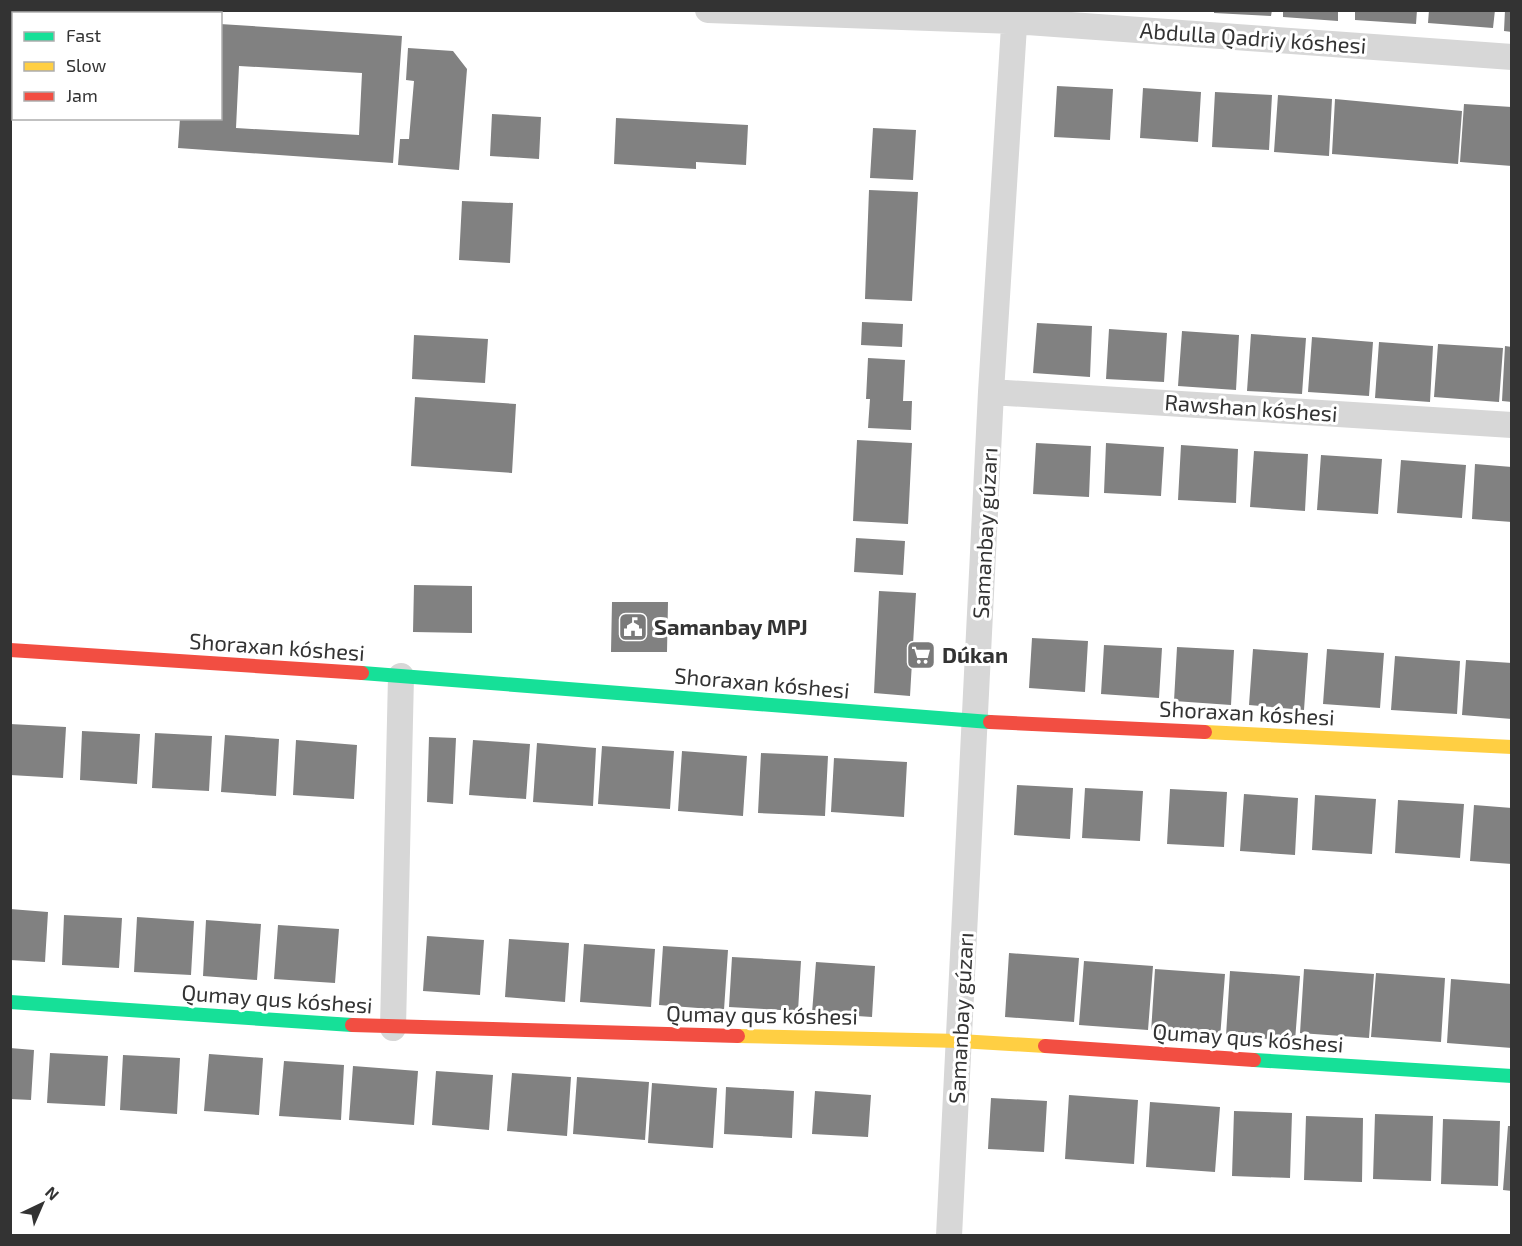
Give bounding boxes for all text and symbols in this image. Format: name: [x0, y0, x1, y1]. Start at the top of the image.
legend: [12, 12, 222, 120]
street label: Abdulla Qadriy kóshesi: [1139, 16, 1367, 59]
text: Fast: [66, 24, 101, 46]
text: Slow: [66, 54, 107, 76]
text: Jam: [66, 84, 98, 106]
street label: Rawshan kóshesi: [1164, 388, 1338, 426]
street label: Samanbay gúzarı: [967, 447, 1001, 619]
public building icon: Samanbay MPJ: [617, 611, 649, 643]
place label: Samanbay MPJ: [654, 613, 808, 640]
street label: Shoraxan kóshesi: [189, 627, 366, 665]
supermarket icon: Dúkan: [905, 639, 937, 671]
place label: Dúkan: [942, 641, 1008, 667]
street label: Shoraxan kóshesi: [673, 661, 851, 703]
street label: Shoraxan kóshesi: [1159, 694, 1335, 730]
street label: Samanbay gúzarı: [943, 932, 977, 1104]
street label: Qumay qus kóshesi: [181, 978, 374, 1019]
street label: Qumay qus kóshesi: [666, 999, 858, 1030]
street label: Qumay qus kóshesi: [1152, 1017, 1345, 1058]
north arrow: [12, 1174, 72, 1234]
text: N: [42, 1182, 64, 1204]

